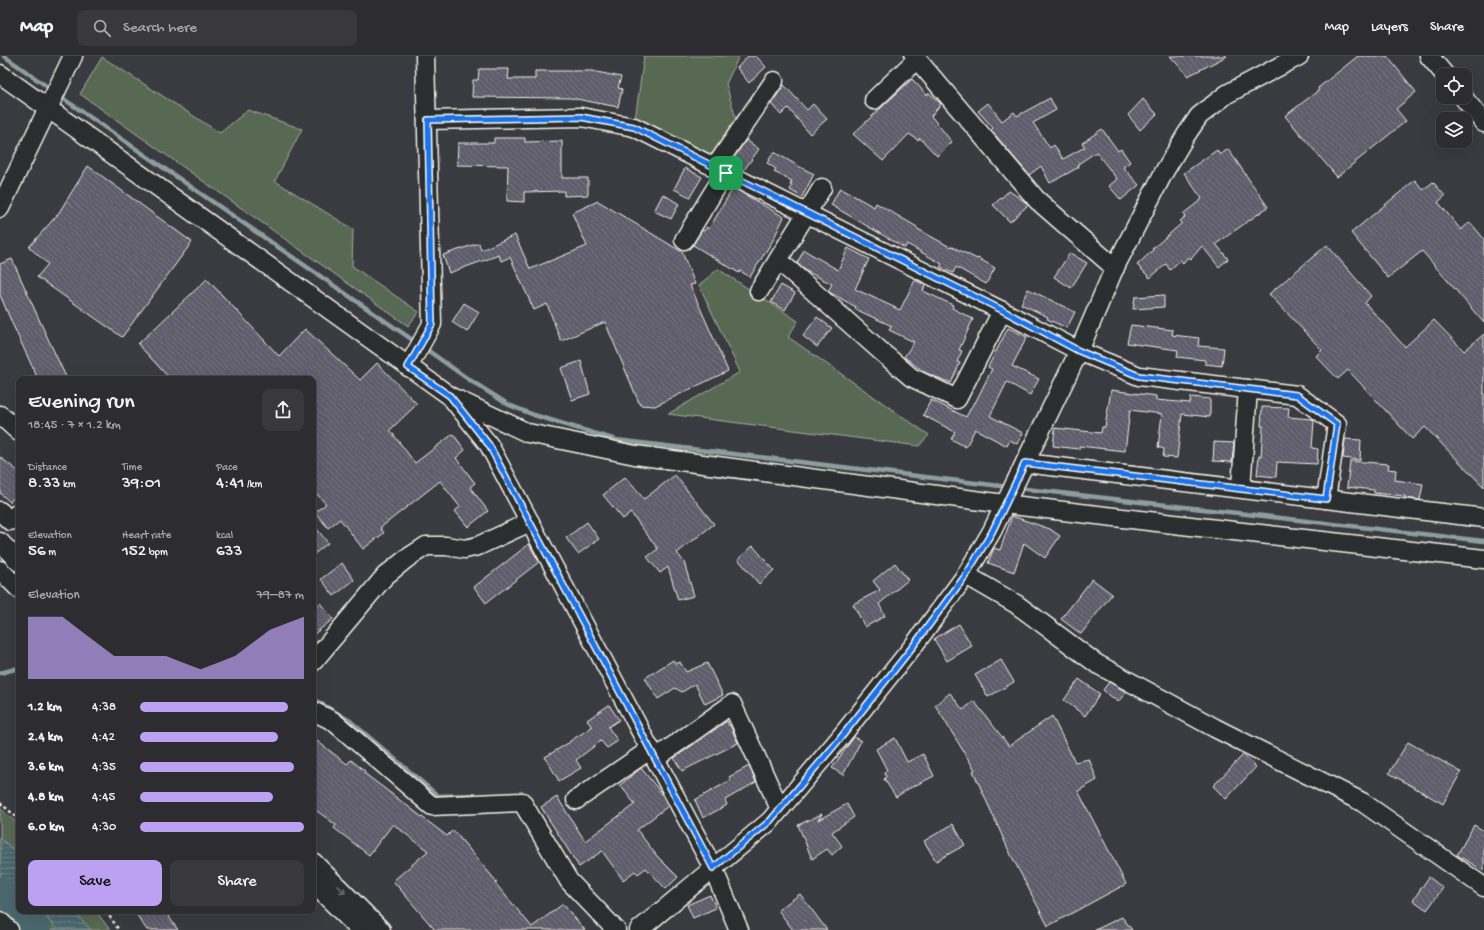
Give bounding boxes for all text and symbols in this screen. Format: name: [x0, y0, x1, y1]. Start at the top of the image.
search box: [77, 10, 357, 46]
text: Map: [20, 16, 53, 39]
icon: search: [91, 17, 113, 39]
text: Search here: [123, 19, 197, 37]
text: Map: [1325, 19, 1349, 36]
text: Layers: [1371, 19, 1408, 36]
text: Share: [1430, 19, 1464, 36]
map controls: [1436, 68, 1472, 148]
button: locate: [1436, 68, 1472, 104]
button: layers: [1436, 112, 1472, 148]
pin: [709, 156, 743, 190]
icon: arrive: [715, 162, 737, 184]
button: share: [262, 389, 304, 431]
text: Evening run: [28, 390, 135, 416]
text: 18:45 · 7 × 1.2 km: [28, 418, 121, 433]
text: Distance: [28, 462, 67, 474]
text: Time: [122, 462, 142, 474]
text: Pace: [216, 462, 238, 474]
text: 8.33: [28, 474, 60, 494]
text: 39:01: [122, 474, 161, 494]
text: 4:41: [216, 474, 244, 494]
text: km: [60, 479, 76, 491]
text: /km: [244, 479, 262, 491]
text: Elevation: [28, 530, 72, 542]
text: Heart rate: [122, 530, 171, 542]
text: kcal: [216, 530, 233, 542]
text: 56: [28, 542, 46, 562]
text: 152: [122, 542, 146, 562]
text: 633: [216, 542, 242, 562]
text: m: [46, 547, 56, 559]
text: bpm: [146, 547, 168, 559]
text: Elevation: [28, 588, 80, 603]
text: 79–87 m: [257, 588, 304, 603]
text: 1.2 km: [28, 700, 62, 715]
text: 4:38: [92, 700, 116, 715]
text: 2.4 km: [28, 730, 63, 745]
text: 4:42: [92, 730, 115, 745]
text: 3.6 km: [28, 760, 64, 775]
text: 4:35: [92, 760, 116, 775]
text: 4.8 km: [28, 790, 63, 805]
text: 4:45: [92, 790, 115, 805]
text: 6.0 km: [28, 820, 64, 835]
text: 4:30: [92, 820, 116, 835]
button: Save: [28, 860, 162, 906]
button: Share: [170, 860, 304, 906]
one-way arrow: [336, 884, 345, 894]

